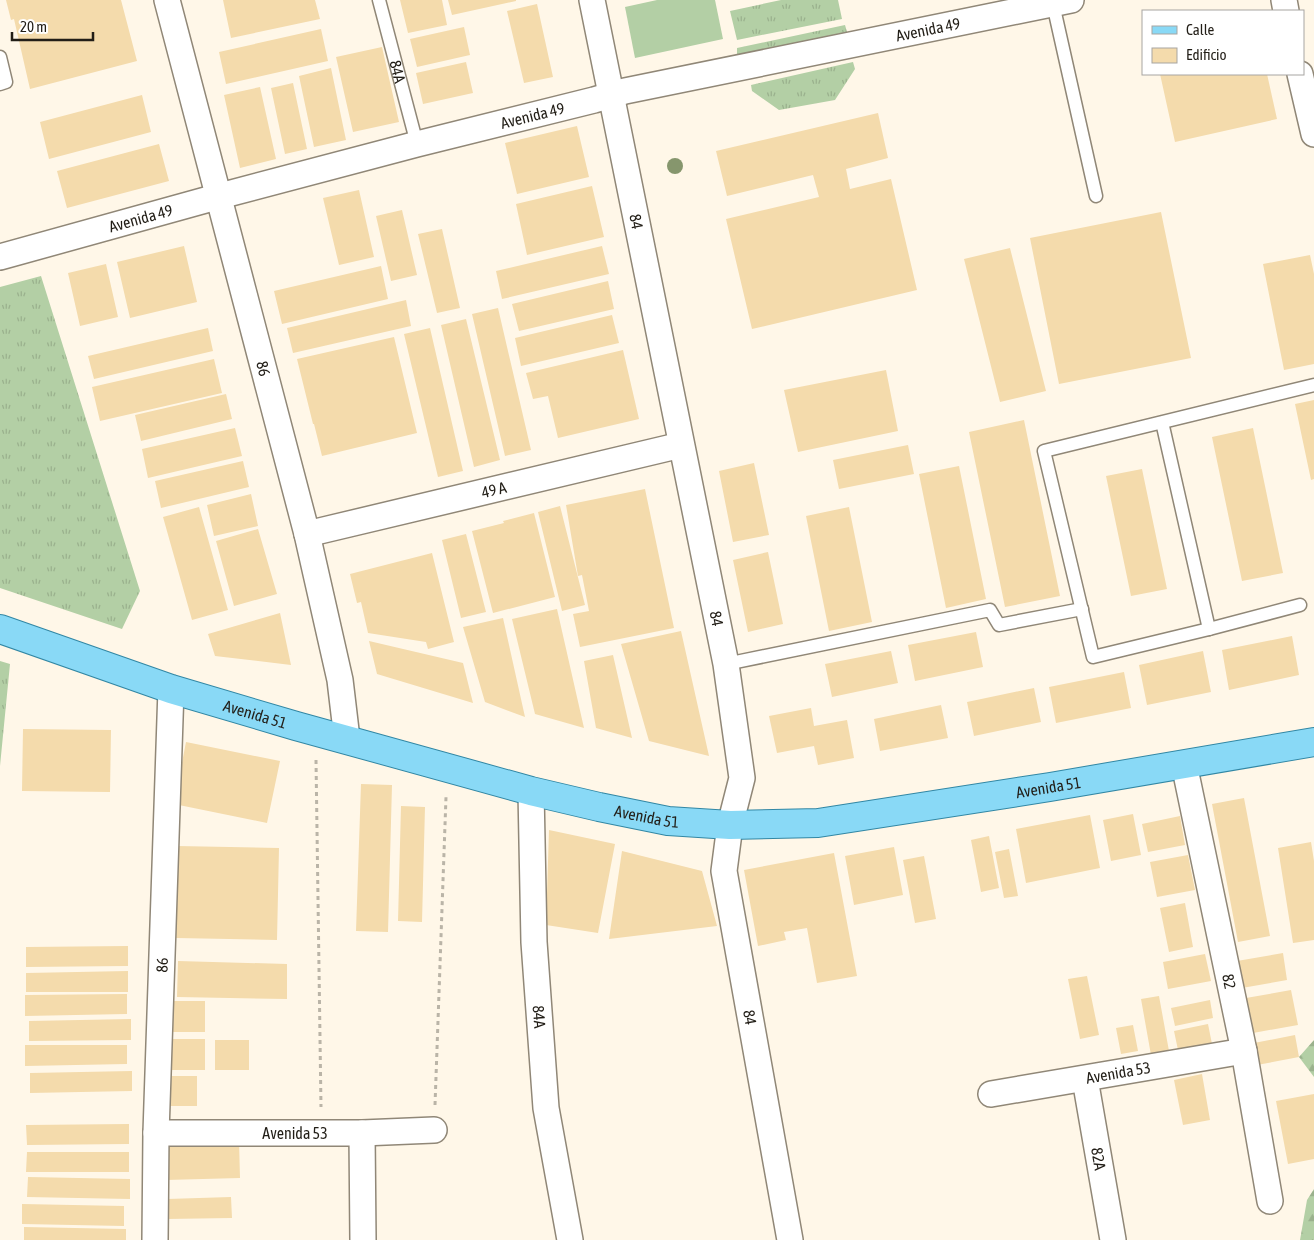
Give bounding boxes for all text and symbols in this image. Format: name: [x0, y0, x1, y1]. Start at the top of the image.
scale bar: [12, 10, 94, 42]
legend: [1142, 10, 1304, 75]
street label: Avenida 49: [894, 14, 962, 45]
text: 20 m: [20, 18, 47, 35]
text: Calle: [1186, 21, 1215, 38]
text: Edificio: [1186, 46, 1227, 63]
street label: 84A: [386, 58, 410, 85]
street label: Avenida 49: [499, 99, 566, 132]
street label: Avenida 49: [107, 201, 175, 235]
street label: 84: [626, 212, 647, 231]
street label: 86: [253, 359, 274, 378]
street label: 49 A: [479, 478, 508, 501]
street label: 84: [707, 609, 727, 628]
street label: Avenida 51: [221, 696, 289, 732]
street label: Avenida 51: [1015, 773, 1082, 801]
street label: Avenida 51: [613, 801, 680, 831]
street label: 86: [152, 957, 171, 973]
street label: 82: [1219, 972, 1240, 991]
street label: 84A: [530, 1005, 549, 1029]
street label: 84: [740, 1008, 760, 1026]
street label: Avenida 53: [1084, 1058, 1152, 1087]
street label: Avenida 53: [262, 1124, 328, 1142]
street label: 82A: [1088, 1146, 1110, 1172]

